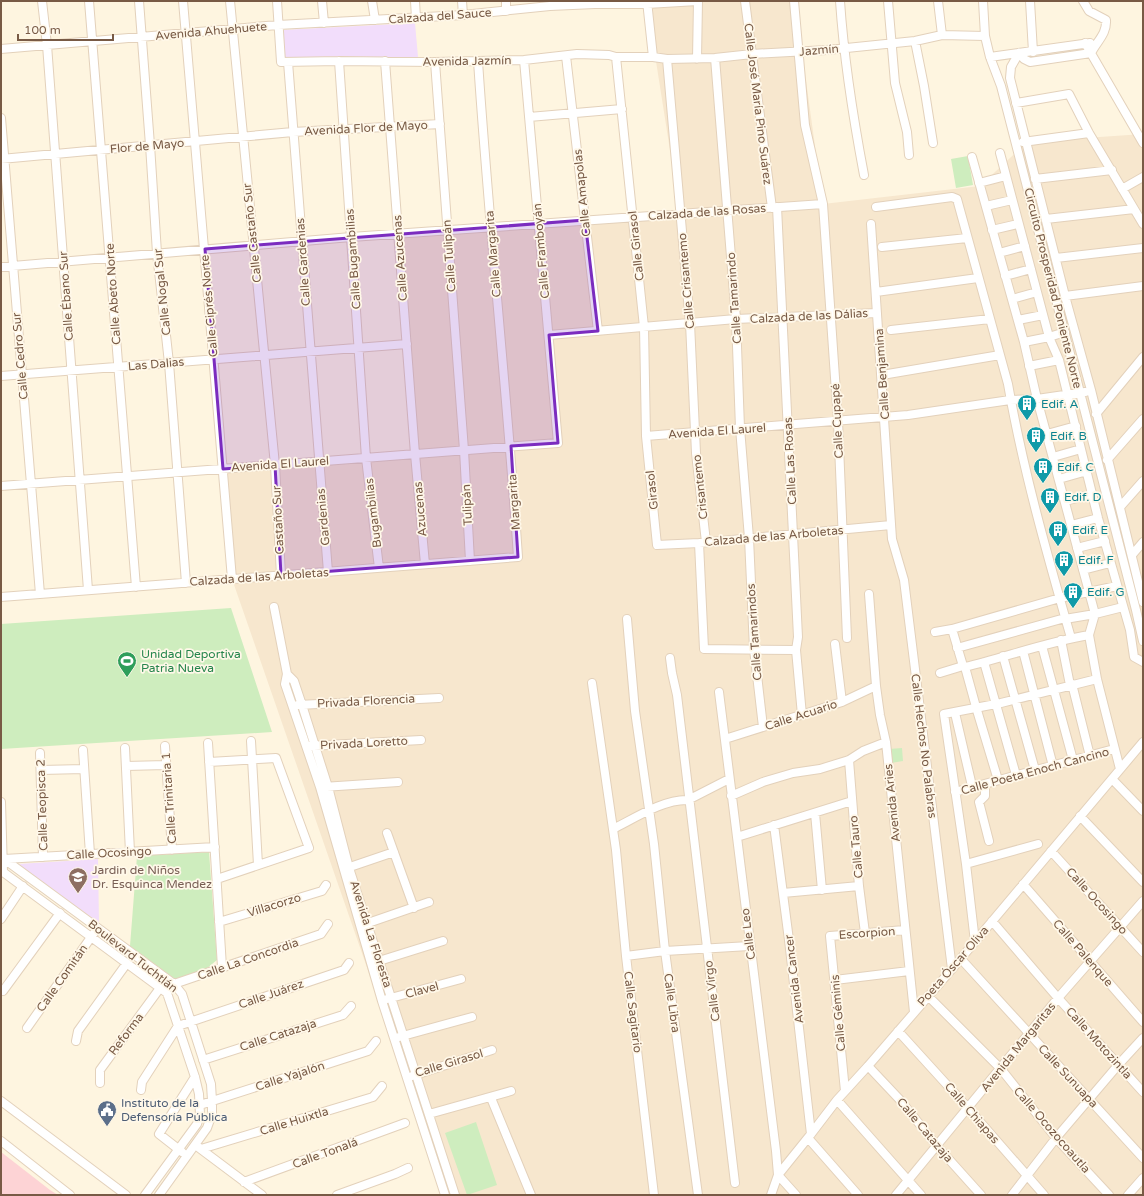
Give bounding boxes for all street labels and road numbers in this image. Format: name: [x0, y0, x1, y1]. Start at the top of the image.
street label: Calzada del Sauce: [388, 5, 492, 27]
street label: Avenida Ahuehuete: [154, 19, 268, 43]
street label: Calle José María Pino Suárez: [741, 22, 775, 186]
street label: Jazmín: [799, 41, 839, 59]
street label: Avenida Jazmín: [422, 53, 512, 69]
street label: Avenida Flor de Mayo: [304, 118, 428, 138]
street label: Flor de Mayo: [109, 136, 185, 156]
street label: Calle Amapolas: [570, 148, 594, 237]
street label: Calle Castaño Sur: [240, 182, 264, 283]
street label: Circuito Prosperidad Poniente Norte: [1021, 186, 1085, 390]
street label: Calzada de las Rosas: [647, 201, 767, 223]
street label: Calle Framboyán: [530, 203, 552, 299]
street label: Calle Bugambilias: [342, 208, 364, 310]
street label: Calle Margarita: [482, 210, 504, 298]
street label: Calle Girasol: [625, 210, 647, 282]
street label: Calle Azucenas: [390, 214, 410, 301]
street label: Calle Gardenias: [293, 217, 313, 307]
street label: Calle Tulipán: [439, 219, 459, 293]
street label: Calle Crisantemo: [675, 233, 697, 329]
street label: Calle Abeto Norte: [102, 243, 124, 345]
street label: Calle Nogal Sur: [150, 247, 174, 336]
street label: Calle Ébano Sur: [56, 250, 76, 341]
street label: Calle Tamarindo: [724, 252, 744, 344]
street label: Calle Ciprés Norte: [198, 254, 220, 358]
street label: Calzada de las Dálias: [749, 306, 869, 326]
street label: Calle Cedro Sur: [9, 311, 31, 400]
street label: Calle Benjamina: [872, 328, 892, 420]
street label: Las Dalias: [127, 355, 185, 373]
street label: Calle Cupapé: [828, 383, 846, 459]
street label: Calle Las Rosas: [781, 417, 799, 505]
street label: Avenida El Laurel: [668, 421, 766, 441]
street label: Avenida El Laurel: [231, 454, 329, 474]
street label: Crisantemo: [690, 454, 710, 520]
street label: Girasol: [643, 470, 661, 510]
street label: Margarita: [505, 474, 523, 530]
street label: Bugambilias: [362, 477, 384, 549]
street label: Azucenas: [411, 481, 429, 537]
street label: Tulipán: [459, 484, 475, 526]
street label: Castaño Sur: [269, 485, 287, 555]
street label: Gardenias: [314, 488, 332, 546]
street label: Calzada de las Arboletas: [704, 523, 844, 549]
street label: Calzada de las Arboletas: [189, 565, 329, 589]
street label: Calle Tamarindos: [744, 583, 764, 681]
street label: Calle Hechos No Palabras: [908, 673, 940, 819]
street label: Privada Florencia: [317, 691, 415, 711]
street label: Calle Acuario: [763, 697, 839, 733]
street label: Privada Loretto: [320, 734, 408, 752]
street label: Calle Poeta Enoch Cancino: [959, 744, 1111, 798]
street label: Calle Trinitaria 1: [159, 752, 179, 844]
street label: Calle Teopisca 2: [33, 759, 51, 851]
street label: Avenida Aries: [881, 763, 903, 843]
street label: Calle Tauro: [846, 815, 866, 879]
street label: Calle Ocosingo: [66, 844, 152, 862]
street label: Calle Ocosingo: [1063, 865, 1131, 937]
street label: Avenida La Floresta: [347, 879, 395, 989]
street label: Villacorzo: [245, 890, 303, 920]
street label: Calle Leo: [738, 907, 758, 961]
street label: Boulevard Tuchtlán: [85, 917, 181, 995]
street label: Calle Palenque: [1050, 917, 1116, 990]
street label: Poeta Óscar Oliva: [914, 923, 992, 1009]
street label: Escorpion: [838, 924, 896, 942]
street label: Avenida Cancer: [782, 933, 806, 1024]
street label: Calle La Concordia: [196, 935, 300, 983]
street label: Calle Comitán: [34, 942, 90, 1014]
street label: Calle Virgo: [701, 960, 723, 1022]
street label: Calle Sagitario: [621, 971, 645, 1053]
street label: Calle Libra: [661, 972, 683, 1034]
street label: Calle Géminis: [828, 974, 848, 1052]
street label: Calle Juárez: [237, 976, 305, 1012]
street label: Clavel: [404, 979, 440, 1001]
street label: Avenida Margaritas: [978, 999, 1059, 1095]
street label: Calle Motozintla: [1063, 1004, 1135, 1082]
street label: Reforma: [106, 1010, 146, 1058]
street label: Calle Catazaja: [238, 1016, 318, 1054]
street label: Calle Sunuapa: [1035, 1042, 1101, 1110]
street label: Calle Girasol: [413, 1046, 485, 1080]
street label: Calle Yajalón: [254, 1058, 326, 1094]
street label: Calle Chiapas: [942, 1080, 1003, 1147]
street label: Calle Ocozocoautla: [1011, 1084, 1093, 1176]
street label: Calle Catazaja: [894, 1095, 956, 1165]
street label: Calle Huixtla: [258, 1104, 330, 1138]
street label: Calle Tonalá: [290, 1135, 360, 1171]

